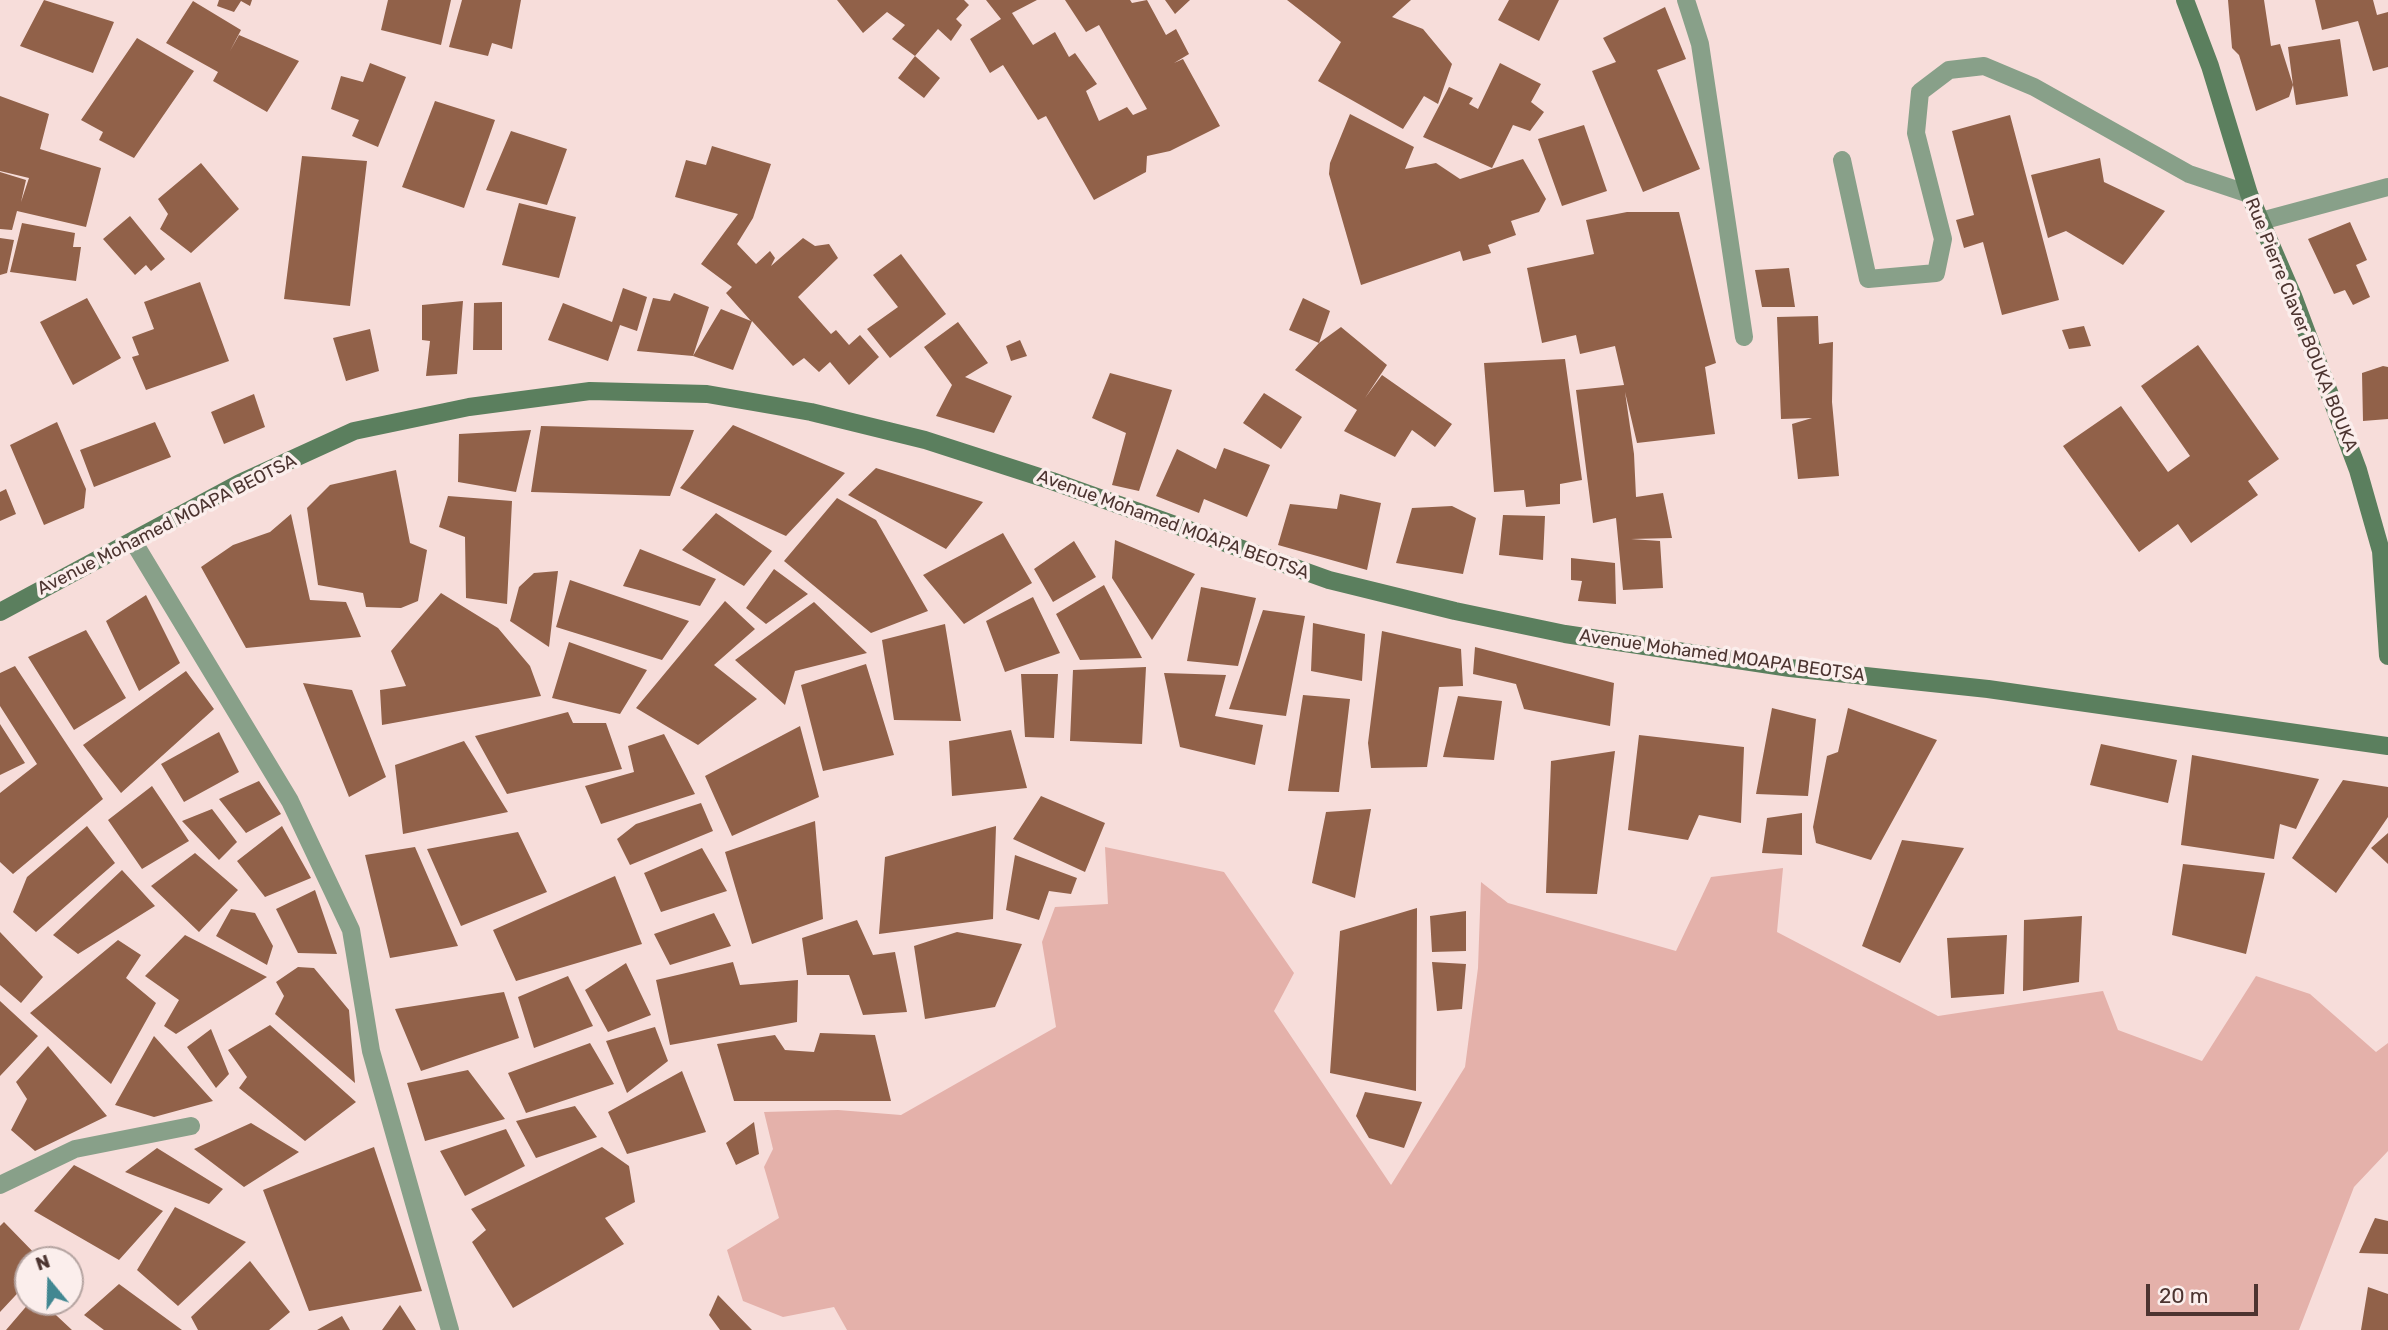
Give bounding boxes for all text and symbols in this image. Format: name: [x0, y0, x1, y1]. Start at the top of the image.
street label: Rue Pierre Claver BOUKA BOUKA: [2240, 195, 2362, 455]
street label: Avenue Mohamed MOAPA BEOTSA: [34, 450, 300, 600]
street label: Avenue Mohamed MOAPA BEOTSA: [1034, 466, 1312, 584]
street label: Avenue Mohamed MOAPA BEOTSA: [1578, 625, 1866, 687]
north arrow: [14, 1246, 84, 1316]
text: N: [32, 1249, 53, 1276]
scale bar: [2150, 1270, 2262, 1314]
text: 20 m: [2159, 1283, 2208, 1308]

